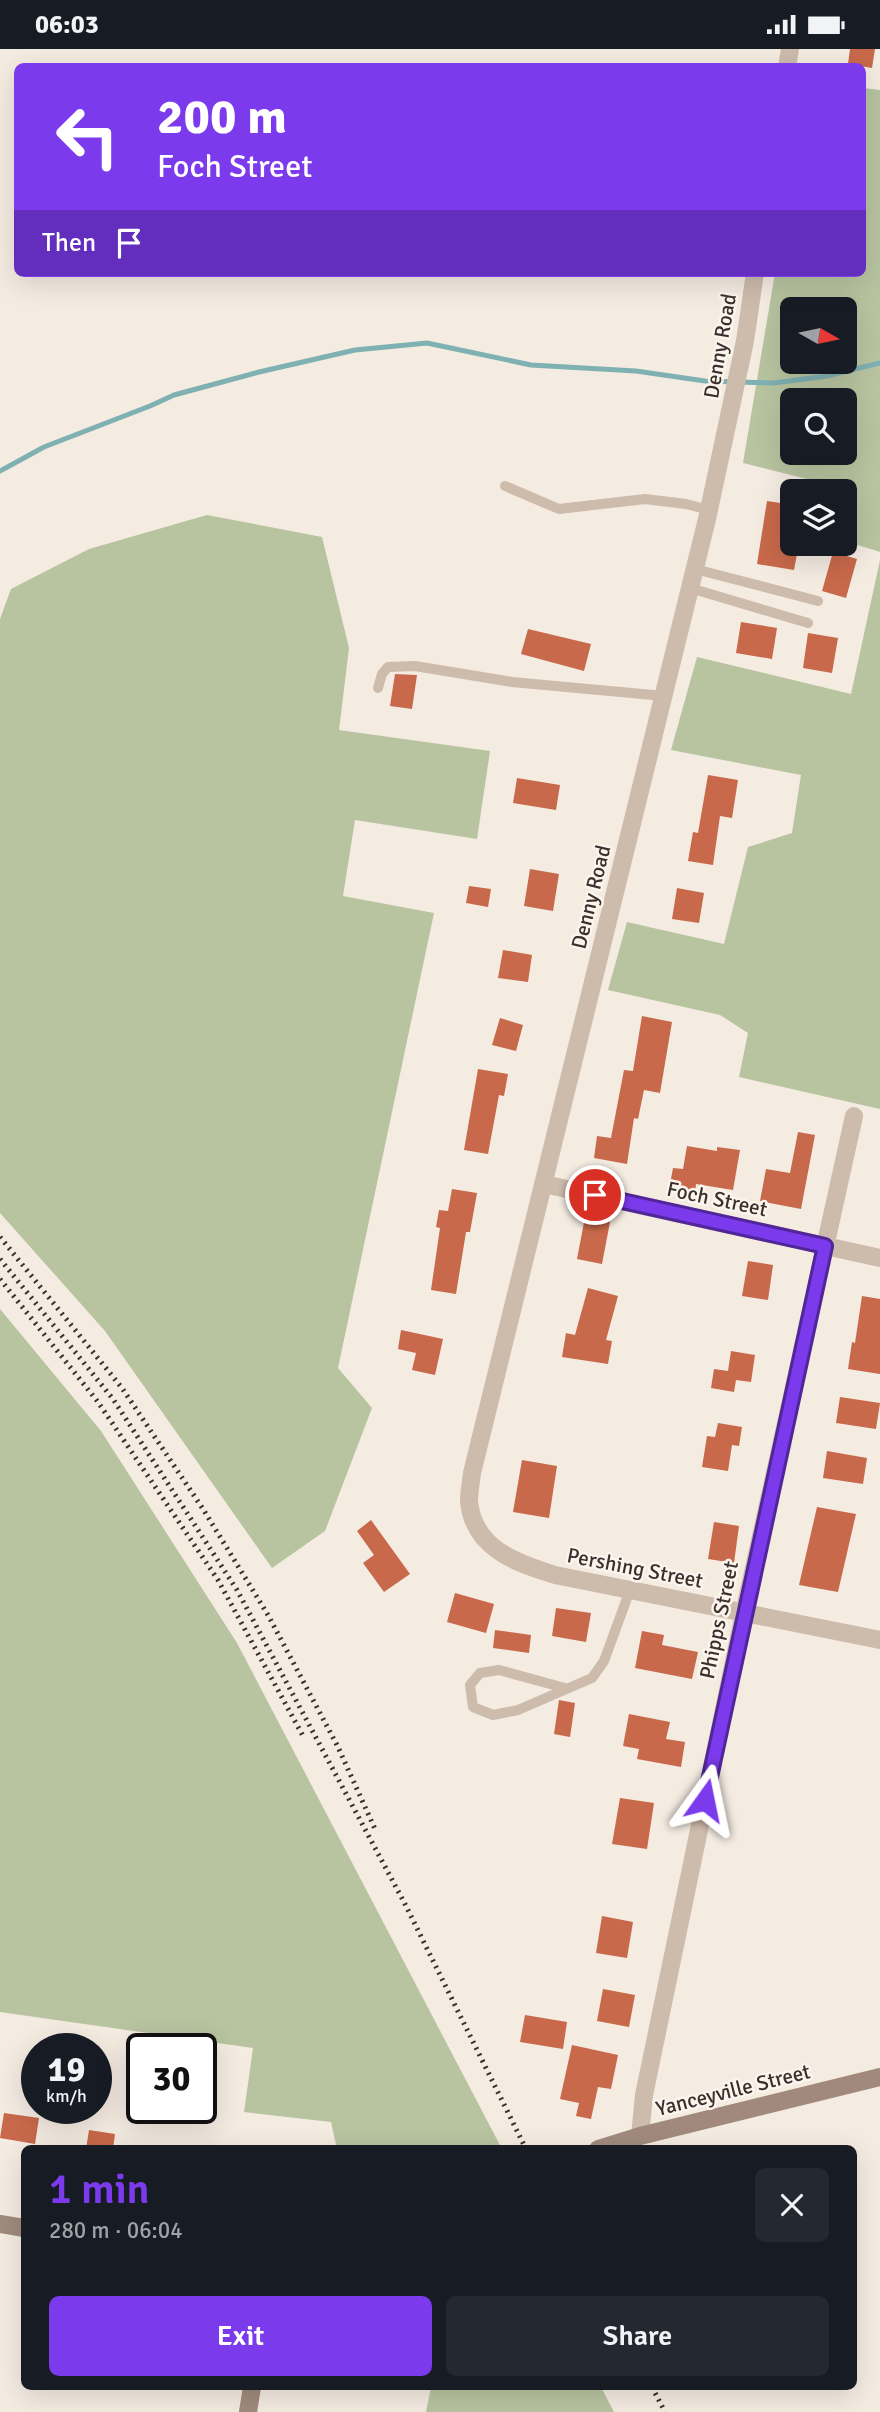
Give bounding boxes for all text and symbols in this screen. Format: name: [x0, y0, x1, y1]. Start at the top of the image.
text: 06:03: [35, 9, 99, 41]
text: 200 m: [157, 87, 287, 147]
icon: left: [42, 91, 133, 182]
text: Foch Street: [157, 147, 312, 186]
icon: arrive: [110, 224, 148, 262]
text: Then: [42, 227, 96, 259]
street label: Denny Road: [698, 292, 742, 400]
north arrow: [780, 297, 858, 375]
map controls: [780, 297, 857, 556]
button: search: [780, 388, 857, 465]
button: layers: [780, 479, 857, 556]
street label: Denny Road: [566, 842, 616, 952]
pin: [565, 1165, 625, 1225]
icon: arrive: [576, 1176, 614, 1214]
street label: Foch Street: [664, 1176, 770, 1222]
street label: Pershing Street: [565, 1542, 705, 1594]
street label: Phipps Street: [694, 1559, 744, 1681]
position arrow: [668, 1763, 742, 1837]
speed limit sign: 30: [126, 2033, 217, 2124]
text: 19: [48, 2048, 85, 2091]
street label: Yanceyville Street: [653, 2058, 813, 2122]
text: km/h: [46, 2085, 87, 2107]
text: 1 min: [49, 2164, 150, 2215]
button: close: [755, 2168, 829, 2242]
text: 280 m · 06:04: [49, 2216, 183, 2245]
button: Exit: [49, 2296, 432, 2376]
button: Share: [446, 2296, 829, 2376]

